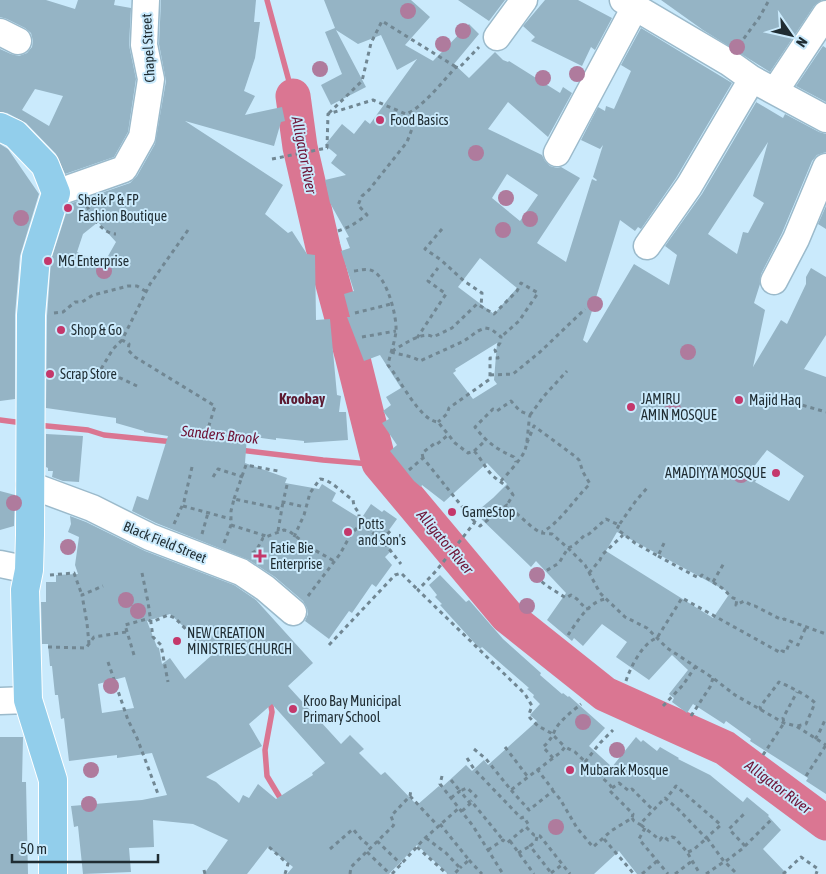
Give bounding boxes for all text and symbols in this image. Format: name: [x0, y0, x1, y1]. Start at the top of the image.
north arrow: [766, 10, 816, 60]
street label: Chapel Street: [138, 13, 158, 83]
text: N: [793, 34, 811, 50]
place label: Food Basics: [390, 112, 449, 128]
water label: Alligator River: [288, 114, 320, 196]
marker: Food Basics: [374, 114, 386, 126]
place label: Sheik P & FP Fashion Boutique: [78, 192, 167, 224]
marker: Sheik P & FP Fashion Boutique: [62, 202, 74, 214]
place label: MG Enterprise: [58, 253, 129, 269]
marker: MG Enterprise: [42, 255, 54, 267]
place label: Shop & Go: [71, 322, 122, 338]
marker: Shop & Go: [55, 324, 67, 336]
place label: Scrap Store: [60, 366, 117, 382]
marker: Scrap Store: [44, 368, 56, 380]
district label: Kroobay: [279, 390, 326, 407]
place label: JAMIRU AMIN MOSQUE: [641, 391, 717, 423]
place label: Majid Haq: [749, 392, 801, 408]
marker: Majid Haq: [733, 394, 745, 406]
marker: JAMIRU AMIN MOSQUE: [625, 401, 637, 413]
water label: Sanders Brook: [179, 422, 260, 447]
place label: AMADIYYA MOSQUE: [665, 465, 766, 481]
marker: AMADIYYA MOSQUE: [770, 467, 782, 479]
place label: GameStop: [462, 504, 516, 520]
water label: Alligator River: [413, 505, 477, 578]
marker: GameStop: [446, 506, 458, 518]
place label: Potts and Son's: [358, 516, 406, 548]
street label: Black Field Street: [121, 518, 209, 566]
marker: Potts and Son's: [342, 526, 354, 538]
place label: Fatie Bie Enterprise: [270, 540, 322, 572]
marker: Fatie Bie Enterprise: [254, 550, 266, 562]
place label: NEW CREATION MINISTRIES CHURCH: [187, 625, 292, 657]
marker: NEW CREATION MINISTRIES CHURCH: [171, 635, 183, 647]
place label: Kroo Bay Municipal Primary School: [303, 693, 402, 725]
marker: Kroo Bay Municipal Primary School: [287, 703, 299, 715]
water label: Alligator River: [741, 756, 815, 817]
place label: Mubarak Mosque: [580, 762, 668, 778]
marker: Mubarak Mosque: [564, 764, 576, 776]
scale bar: [12, 832, 159, 864]
text: 50 m: [20, 840, 47, 857]

